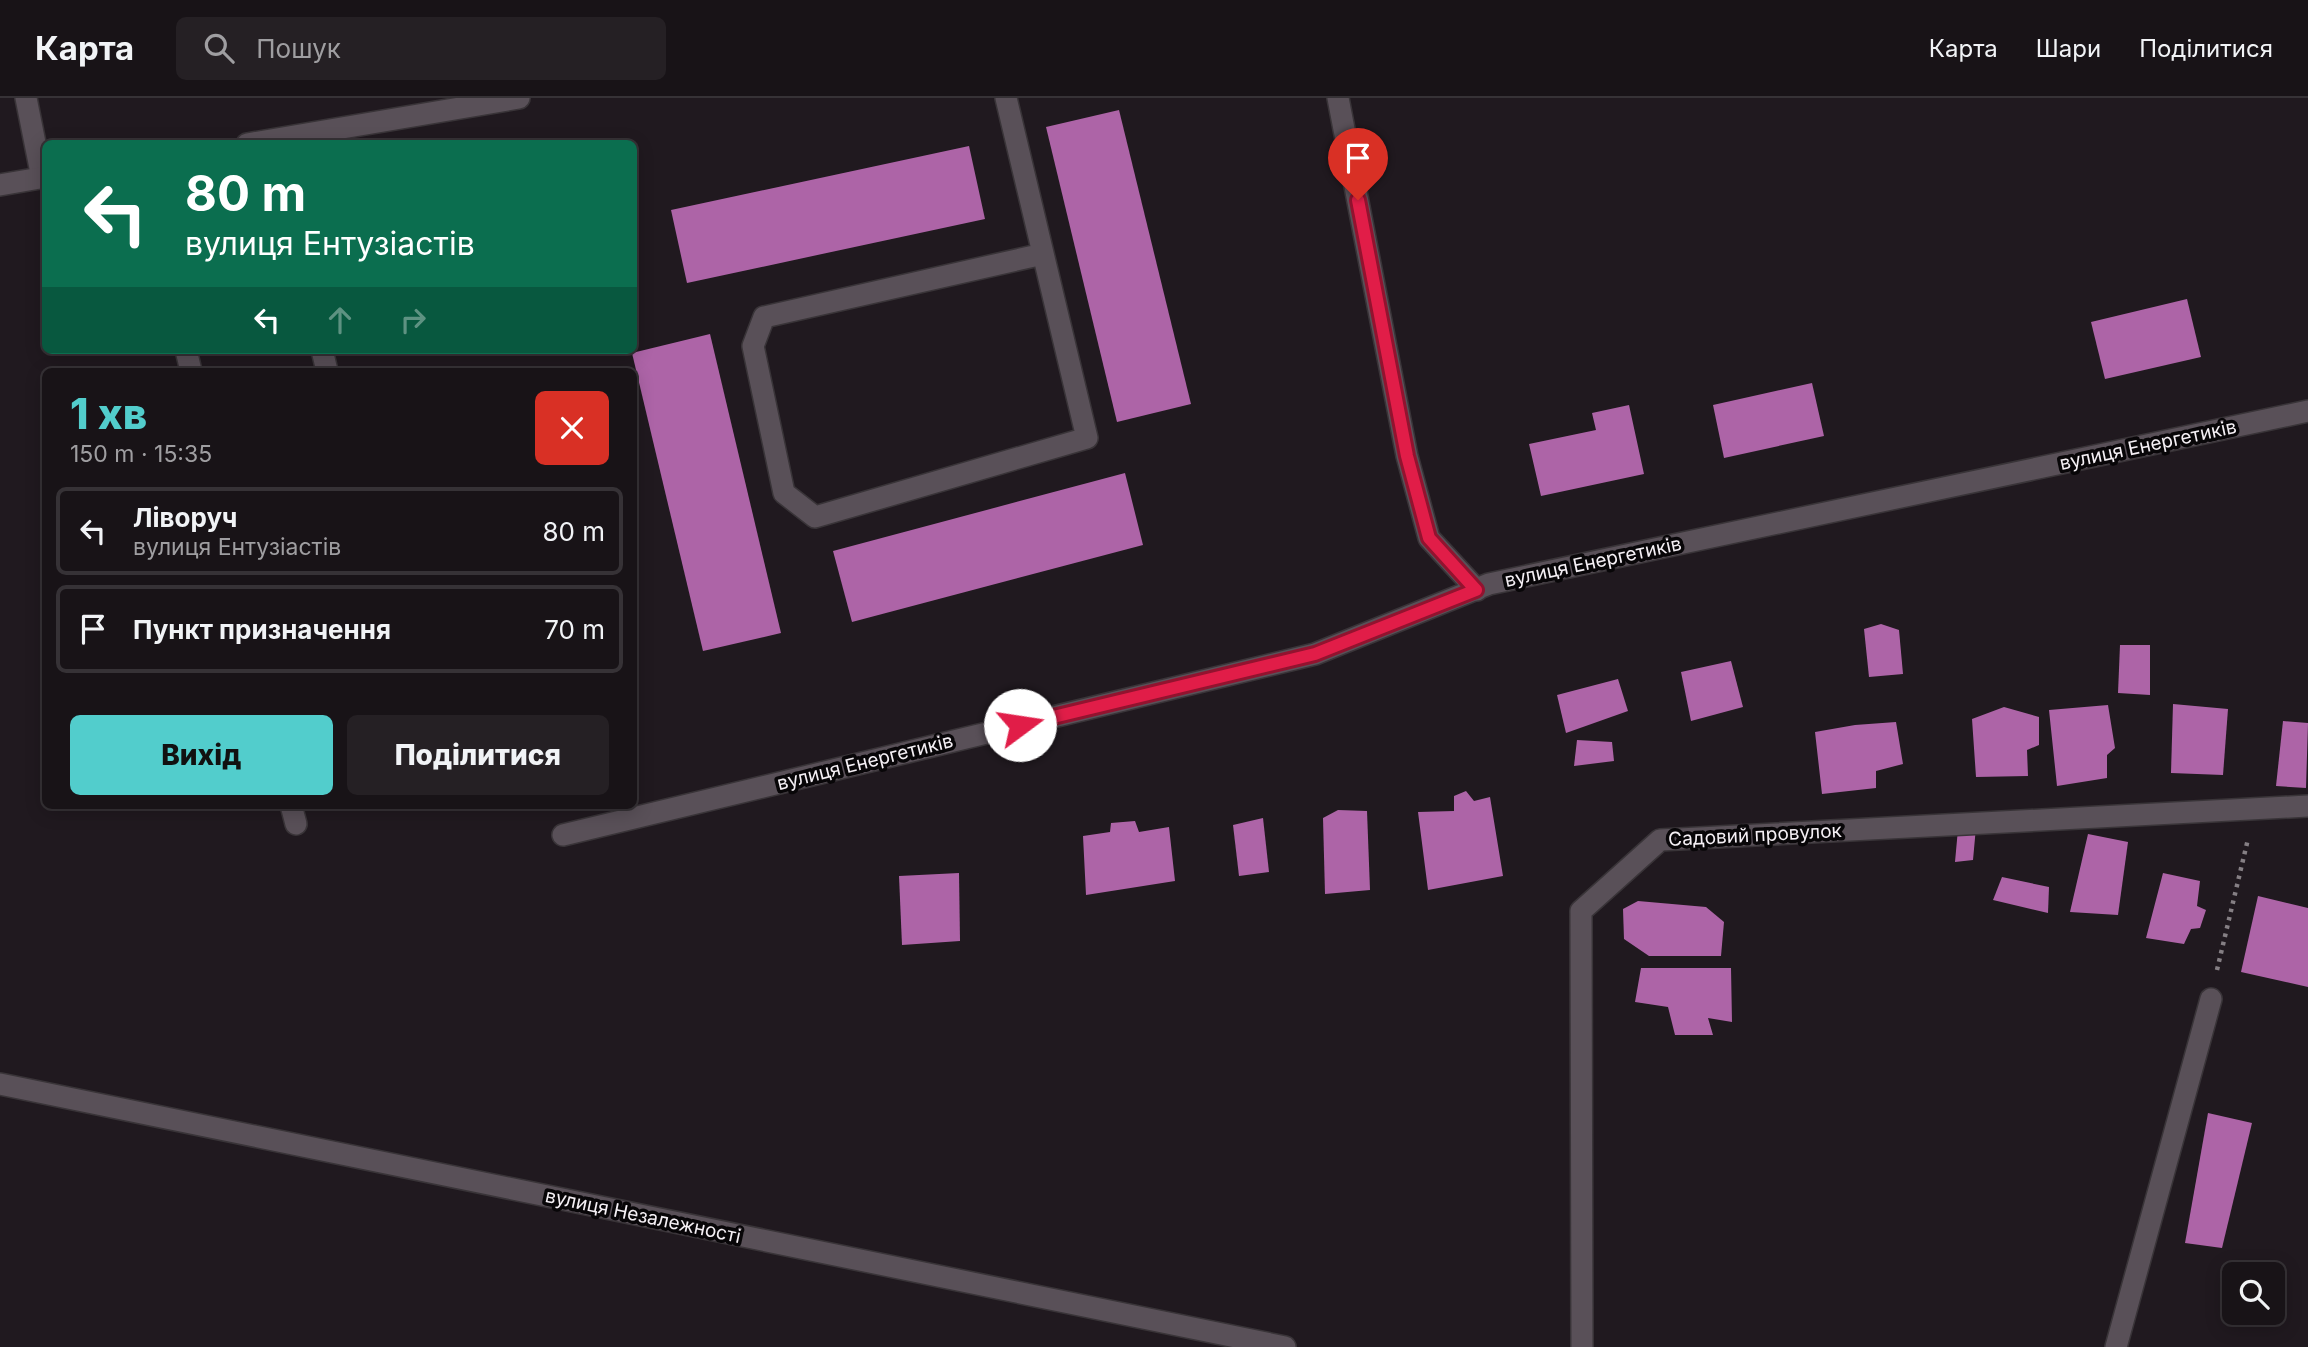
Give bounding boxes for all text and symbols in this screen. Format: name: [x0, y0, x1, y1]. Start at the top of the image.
search box: [176, 17, 666, 80]
text: Карта: [35, 28, 134, 68]
icon: search: [200, 29, 238, 67]
text: Пошук: [256, 33, 341, 64]
text: Карта: [1929, 34, 1998, 63]
text: Шари: [2036, 34, 2101, 63]
text: Поділитися: [2139, 34, 2273, 63]
pin: [1328, 128, 1388, 200]
icon: arrive: [1339, 139, 1377, 177]
text: 80 m: [185, 164, 306, 223]
icon: left: [70, 168, 161, 259]
text: вулиця Ентузіастів: [185, 224, 475, 263]
icon: left: [248, 301, 286, 339]
icon: ahead: [321, 301, 359, 339]
icon: right: [394, 301, 432, 339]
text: 1 хв: [70, 388, 147, 439]
button: close: [535, 391, 609, 465]
street label: вулиця Енергетиків: [2057, 415, 2239, 475]
text: 150 m · 15:35: [70, 440, 212, 468]
text: Ліворуч: [133, 502, 237, 533]
icon: left: [74, 512, 112, 550]
text: 80 m: [542, 516, 605, 547]
street label: вулиця Енергетиків: [1502, 532, 1684, 592]
text: вулиця Ентузіастів: [133, 533, 341, 561]
icon: arrive: [74, 610, 112, 648]
text: Пункт призначення: [133, 614, 391, 645]
text: 70 m: [544, 614, 605, 645]
position arrow: [983, 688, 1057, 762]
button: Вихід: [70, 715, 333, 795]
button: Поділитися: [347, 715, 609, 795]
street label: вулиця Енергетиків: [775, 729, 955, 795]
street label: Садовий провулок: [1668, 819, 1843, 851]
street label: вулиця Незалежності: [543, 1184, 743, 1248]
map controls: [2222, 1262, 2285, 1325]
button: search: [2222, 1262, 2285, 1325]

